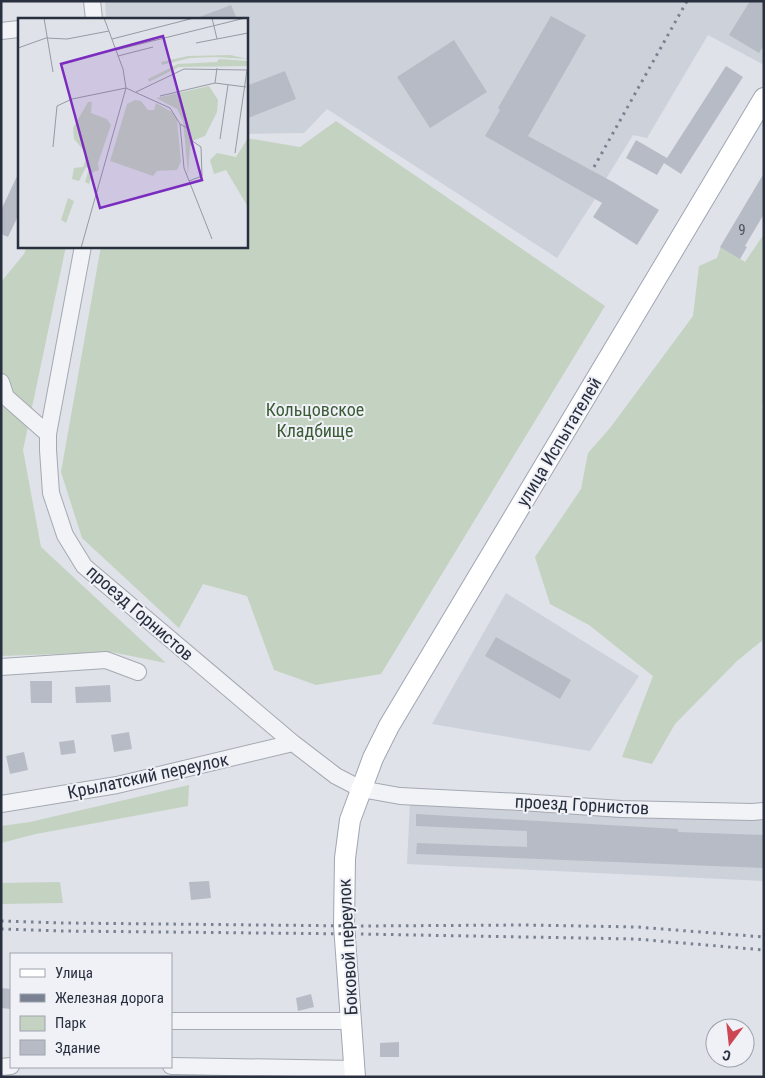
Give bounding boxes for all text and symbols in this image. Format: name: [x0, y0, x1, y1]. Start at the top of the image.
inset map: [18, 18, 248, 248]
house number: 9: [738, 221, 746, 239]
street label: улица Испытателей: [512, 373, 605, 510]
park label: Кольцовское Кладбище: [266, 399, 364, 441]
street label: проезд Горнистов: [83, 561, 198, 665]
street label: Крылатский переулок: [66, 748, 231, 803]
street label: проезд Горнистов: [514, 790, 650, 819]
street label: Боковой переулок: [333, 878, 362, 1016]
legend: [10, 953, 172, 1068]
text: Улица: [55, 964, 93, 982]
text: Железная дорога: [55, 989, 164, 1007]
text: Парк: [55, 1014, 86, 1032]
north arrow: [705, 1018, 755, 1068]
text: Здание: [55, 1039, 100, 1057]
text: С: [721, 1047, 733, 1064]

